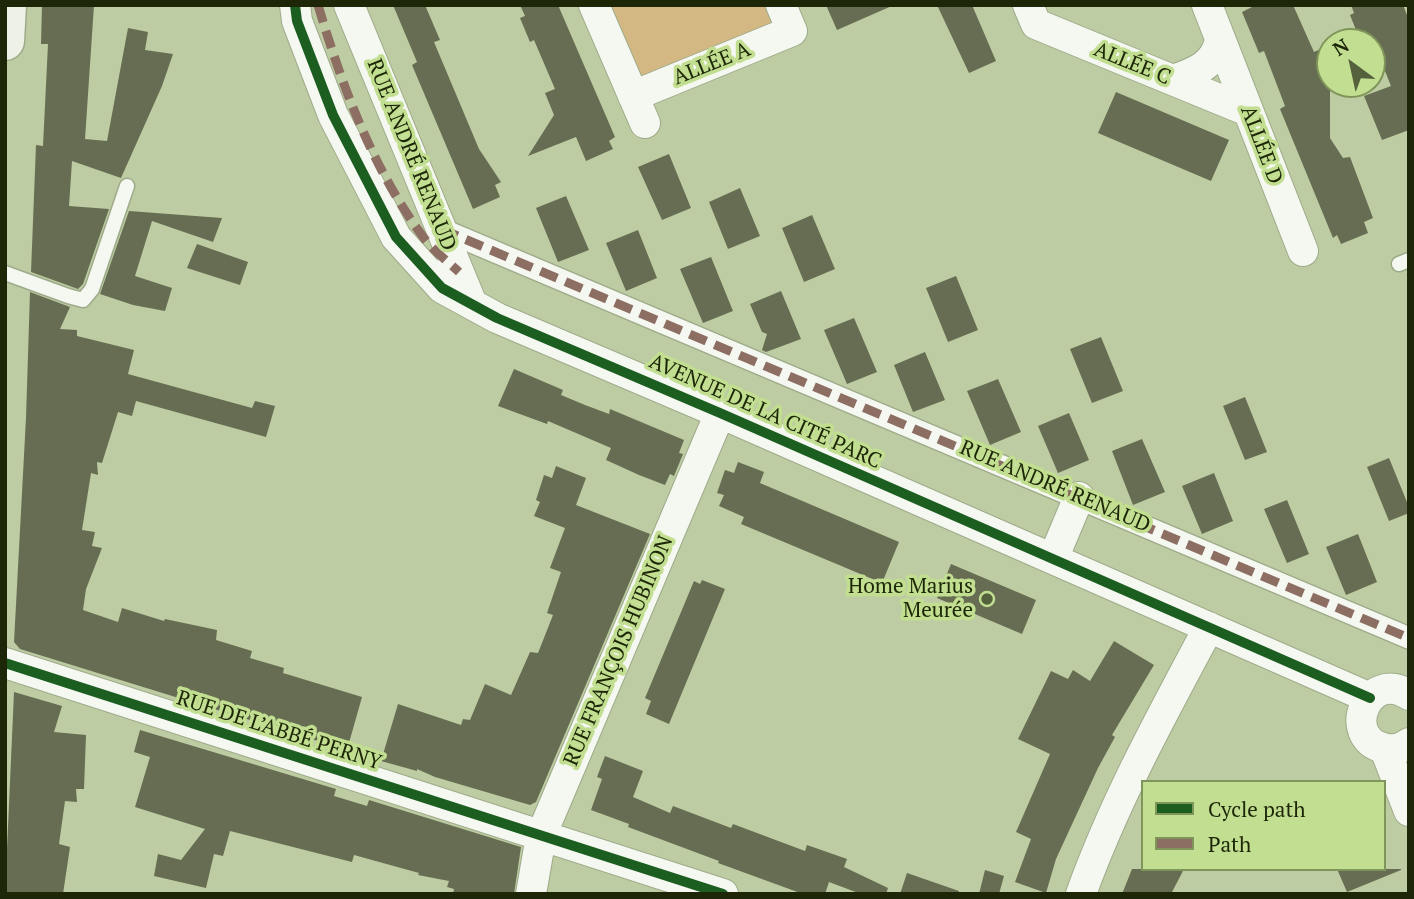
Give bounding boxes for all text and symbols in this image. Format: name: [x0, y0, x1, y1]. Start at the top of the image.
north arrow: [1316, 28, 1386, 98]
text: N: [1328, 32, 1353, 61]
street label: ALLÉE A: [670, 37, 754, 91]
street label: ALLÉE C: [1090, 37, 1174, 91]
street label: RUE ANDRÉ RENAUD: [361, 56, 461, 254]
street label: ALLÉE D: [1235, 102, 1287, 188]
street label: AVENUE DE LA CITÉ PARC: [645, 349, 885, 475]
street label: RUE ANDRÉ RENAUD: [956, 435, 1154, 539]
street label: RUE FRANÇOIS HUBINON: [559, 532, 679, 770]
place label: Home Marius Meurée: [848, 574, 973, 624]
marker: Home Marius Meurée: [979, 591, 995, 607]
street label: RUE DE L’ABBÉ PERNY: [173, 686, 385, 776]
legend: [1141, 780, 1386, 871]
text: Cycle path: [1208, 795, 1306, 823]
text: Path: [1208, 830, 1251, 858]

